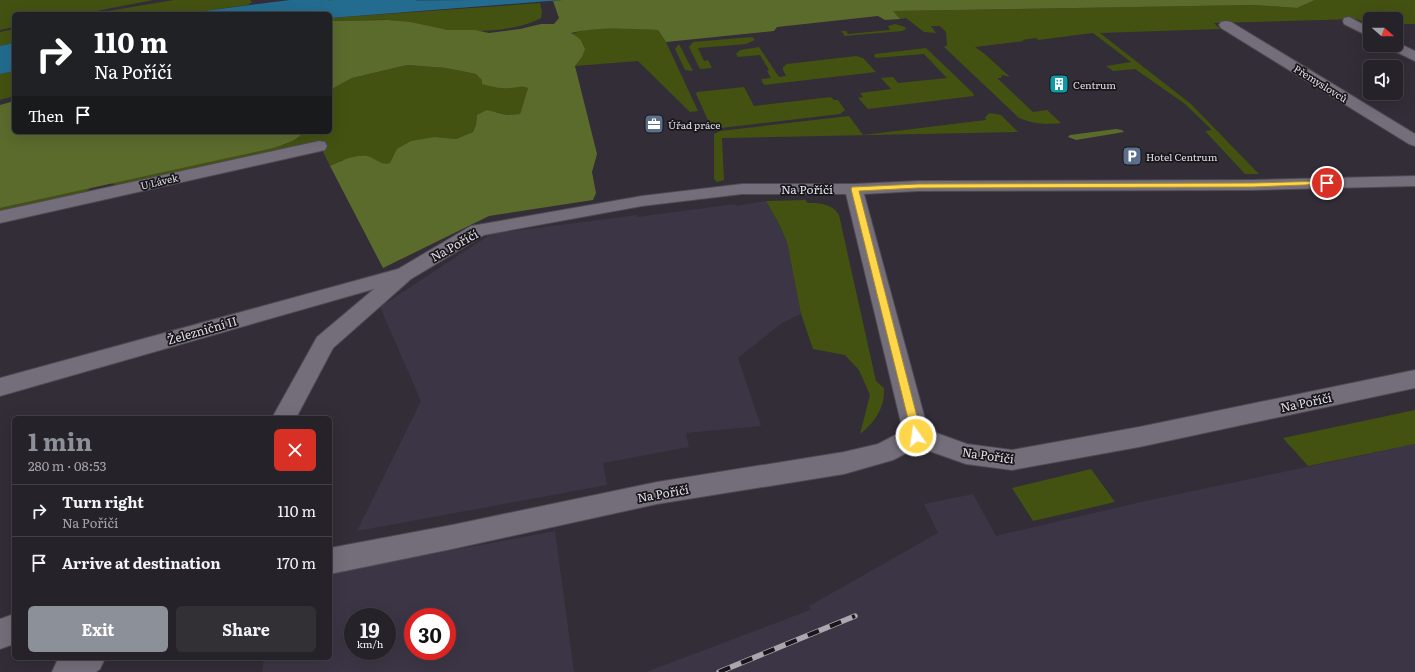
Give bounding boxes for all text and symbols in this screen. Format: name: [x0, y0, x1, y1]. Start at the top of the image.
north arrow: [1363, 12, 1403, 52]
map controls: [1363, 12, 1403, 100]
text: 110 m: [94, 20, 168, 62]
icon: right: [28, 28, 80, 80]
text: Na Poříčí: [94, 58, 172, 85]
button: sound: [1363, 60, 1403, 100]
street label: Přemyslovců: [1291, 61, 1351, 106]
building icon: Centrum: [1048, 73, 1070, 95]
place label: Centrum: [1073, 77, 1116, 92]
text: Then: [28, 104, 64, 127]
icon: arrive: [72, 104, 94, 126]
office icon: Úřad práce: [643, 113, 665, 135]
place label: Úřad práce: [668, 117, 720, 132]
parking icon: Hotel Centrum: [1121, 145, 1143, 167]
place label: Hotel Centrum: [1146, 149, 1218, 164]
pin: [1310, 166, 1344, 200]
street label: U Lávek: [139, 169, 180, 193]
icon: arrive: [1316, 172, 1338, 194]
street label: Na Poříčí: [781, 180, 833, 198]
street label: Na Poříčí: [427, 225, 481, 265]
street label: Železniční II: [165, 311, 239, 349]
street label: Na Poříčí: [1279, 388, 1333, 416]
position arrow: [895, 415, 937, 457]
text: 1 min: [28, 423, 92, 458]
button: close: [274, 429, 316, 471]
street label: Na Poříčí: [961, 442, 1015, 468]
text: 280 m · 08:53: [28, 456, 107, 475]
street label: Na Poříčí: [636, 480, 690, 506]
text: Turn right: [62, 490, 144, 513]
text: 110 m: [278, 499, 316, 522]
icon: right: [28, 500, 50, 522]
text: Na Poříčí: [62, 513, 118, 532]
text: Arrive at destination: [62, 551, 221, 574]
text: 170 m: [277, 551, 316, 574]
icon: arrive: [28, 552, 50, 574]
button: Exit: [28, 606, 168, 652]
button: Share: [176, 606, 316, 652]
speed limit sign: 30: [404, 608, 456, 660]
text: 19: [360, 614, 380, 644]
text: km/h: [357, 636, 383, 651]

